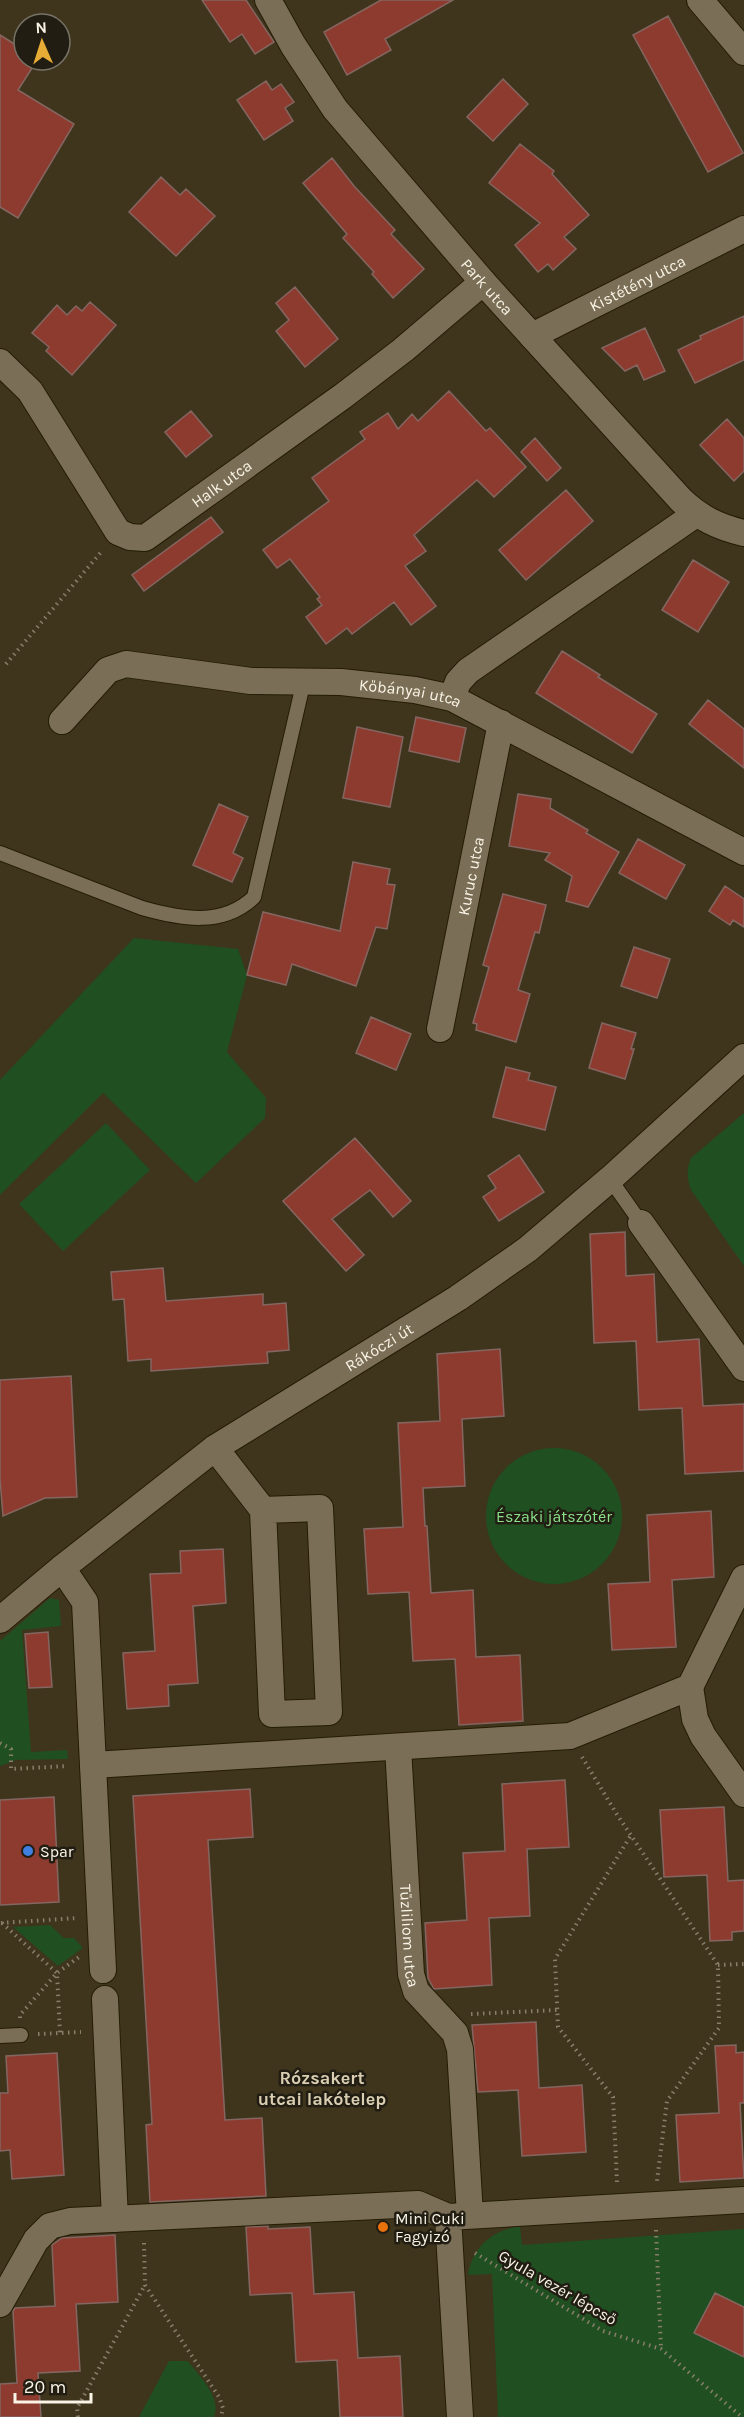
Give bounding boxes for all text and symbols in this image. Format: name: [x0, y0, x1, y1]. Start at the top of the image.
north arrow: [12, 12, 72, 72]
text: N: [35, 18, 47, 37]
street label: Kistétény utca: [586, 251, 689, 315]
street label: Park utca: [457, 255, 517, 319]
street label: Halk utca: [188, 456, 256, 512]
street label: Kőbányai utca: [358, 675, 465, 711]
street label: Kuruc utca: [454, 835, 488, 917]
street label: Rákóczi út: [342, 1319, 417, 1375]
park label: Északi játszótér: [496, 1507, 612, 1526]
place label: Spar: [40, 1842, 74, 1861]
marker: Spar: [21, 1844, 35, 1858]
street label: Tűzliliom utca: [396, 1884, 423, 1989]
district label: Rózsakert utcai lakótelep: [258, 2067, 386, 2110]
place label: Mini Cuki Fagyizó: [395, 2209, 465, 2246]
marker: Mini Cuki Fagyizó: [376, 2220, 390, 2234]
street label: Gyula vezér lépcső: [495, 2246, 620, 2329]
scale bar: [15, 2366, 92, 2404]
text: 20 m: [24, 2376, 66, 2398]

